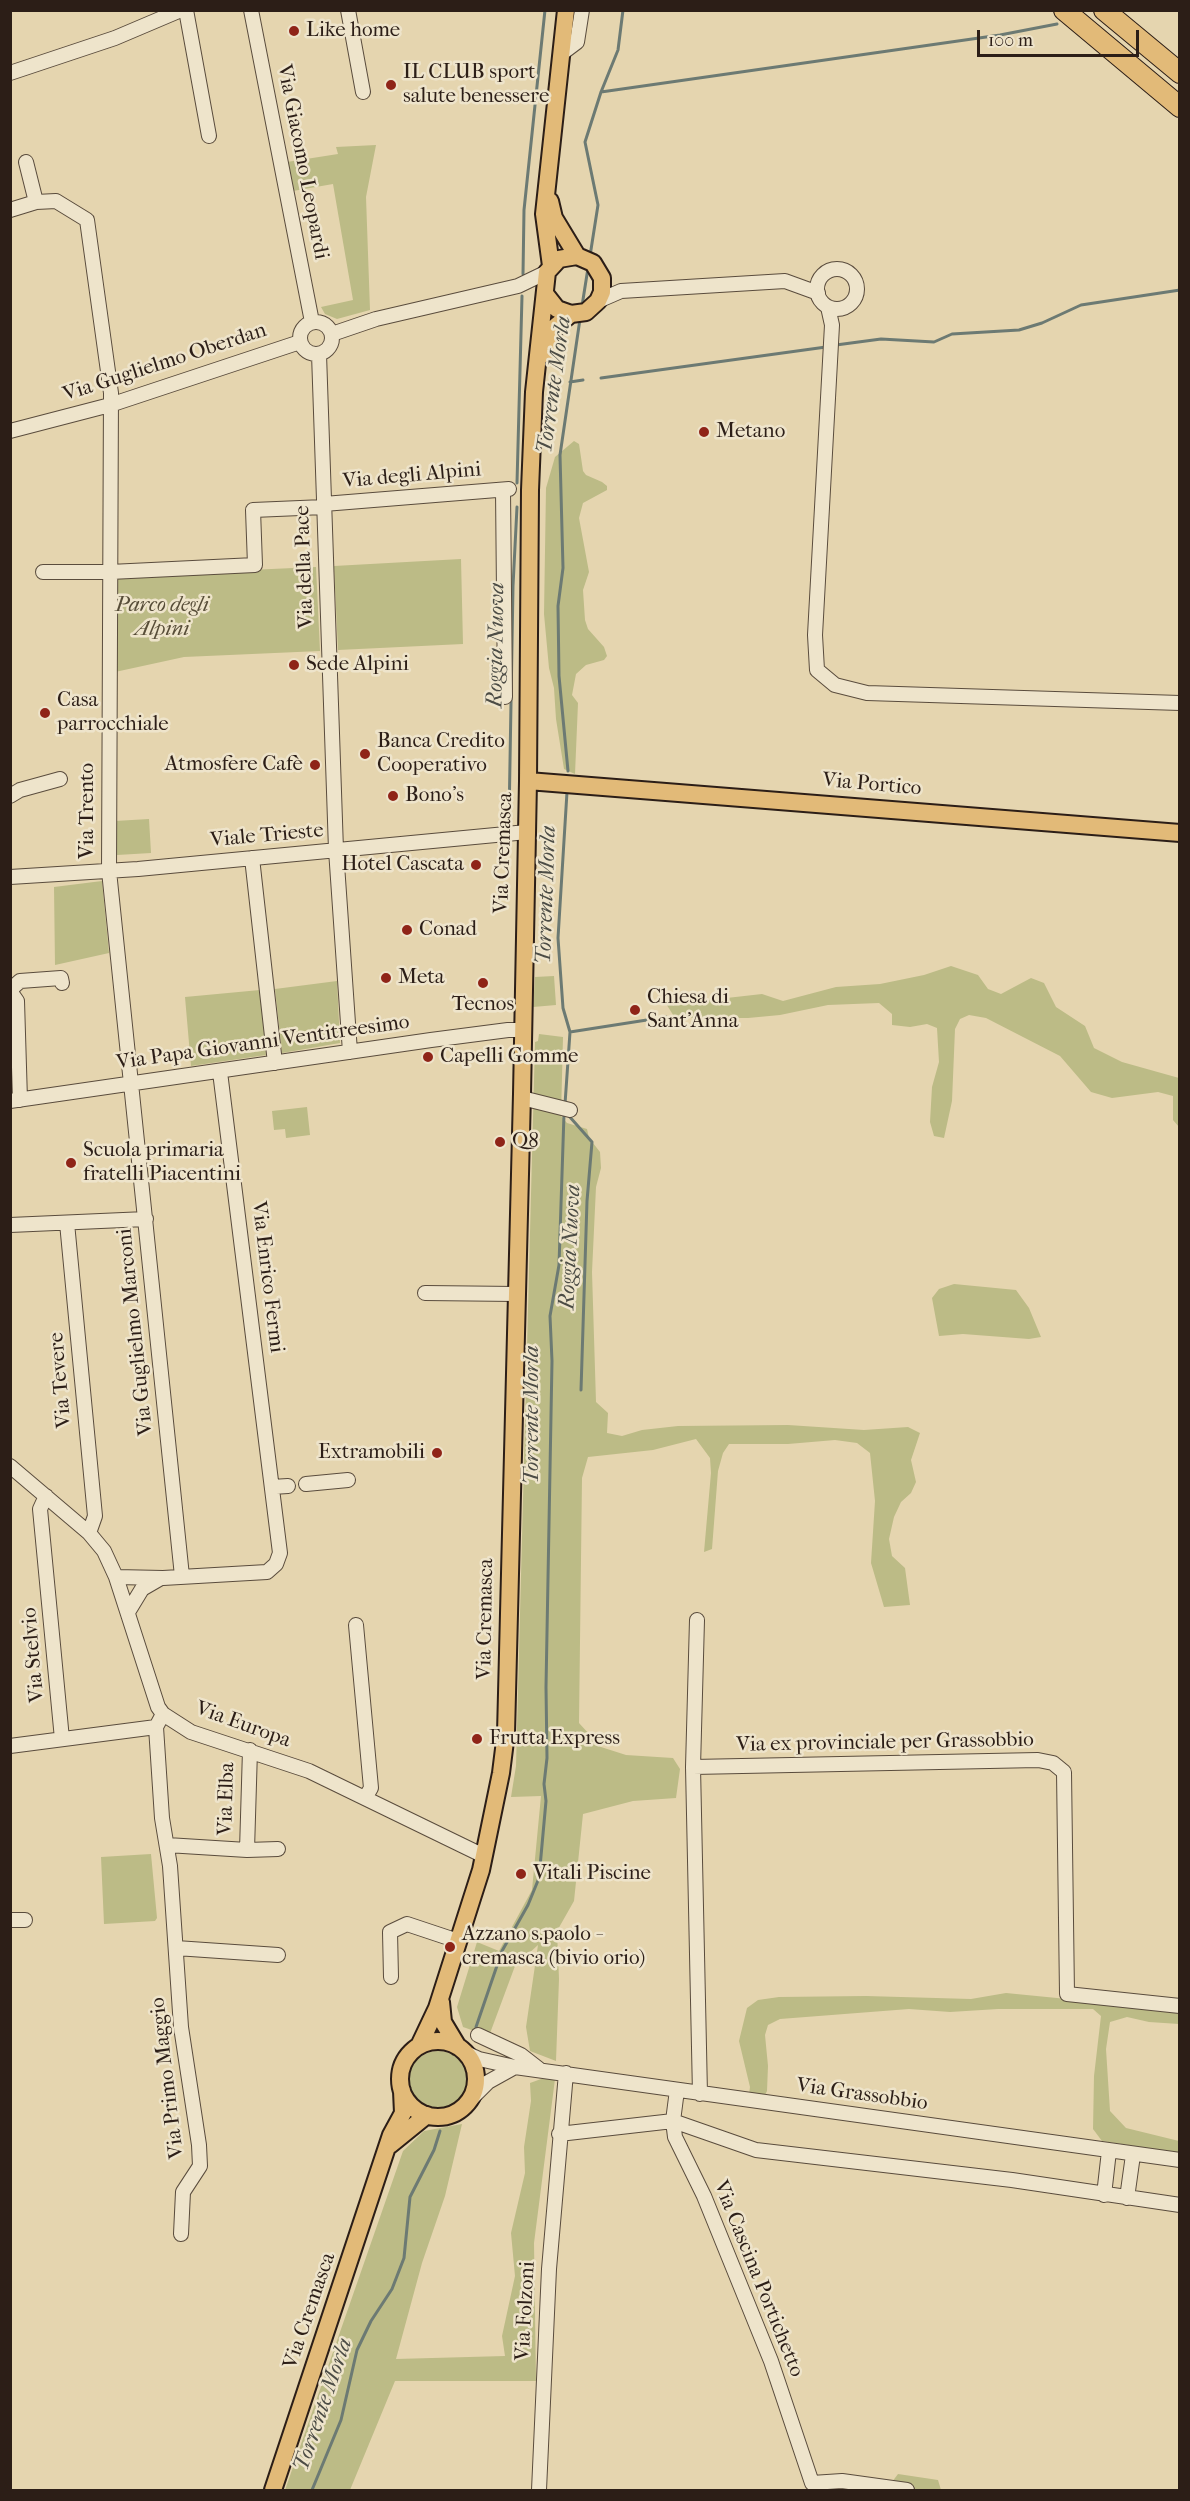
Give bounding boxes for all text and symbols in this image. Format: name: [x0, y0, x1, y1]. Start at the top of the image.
place label: Like home: [306, 18, 400, 44]
scale bar: [980, 18, 1142, 56]
marker: Like home: [287, 24, 301, 38]
text: 100 m: [988, 30, 1033, 51]
place label: IL CLUB sport salute benessere: [403, 60, 549, 110]
street label: Via Giacomo Leopardi: [271, 62, 333, 262]
marker: IL CLUB sport salute benessere: [384, 78, 398, 92]
water label: Torrente Morla: [532, 314, 578, 456]
street label: Via Guglielmo Oberdan: [60, 318, 270, 408]
place label: Metano: [716, 419, 785, 445]
marker: Metano: [697, 425, 711, 439]
street label: Via degli Alpini: [342, 457, 482, 495]
street label: Via della Pace: [290, 505, 320, 629]
water label: Roggia Nuova: [483, 582, 511, 708]
park label: Parco degli Alpini: [115, 593, 209, 643]
place label: Sede Alpini: [306, 652, 409, 678]
marker: Sede Alpini: [287, 658, 301, 672]
place label: Casa parrocchiale: [57, 688, 169, 738]
marker: Casa parrocchiale: [38, 706, 52, 720]
place label: Banca Credito Cooperativo: [377, 729, 505, 779]
marker: Banca Credito Cooperativo: [358, 747, 372, 761]
place label: Atmosfere Cafè: [165, 752, 303, 778]
marker: Atmosfere Cafè: [308, 758, 322, 772]
street label: Via Trento: [75, 763, 101, 859]
street label: Via Portico: [821, 768, 923, 802]
place label: Bono's: [405, 783, 464, 809]
marker: Bono's: [386, 789, 400, 803]
street label: Via Cremasca: [489, 792, 519, 914]
street label: Viale Trieste: [209, 818, 325, 854]
water label: Torrente Morla: [531, 825, 563, 965]
place label: Hotel Cascata: [341, 852, 464, 878]
marker: Hotel Cascata: [469, 858, 483, 872]
place label: Conad: [419, 917, 477, 943]
marker: Conad: [400, 923, 414, 937]
place label: Meta: [398, 965, 445, 991]
marker: Meta: [379, 971, 393, 985]
marker: Tecnos: [476, 976, 490, 990]
place label: Chiesa di Sant'Anna: [647, 985, 738, 1035]
place label: Tecnos: [452, 992, 514, 1018]
marker: Chiesa di Sant'Anna: [628, 1003, 642, 1017]
street label: Via Papa Giovanni Ventitreesimo: [115, 1010, 411, 1076]
place label: Capelli Gomme: [440, 1044, 579, 1070]
marker: Capelli Gomme: [421, 1050, 435, 1064]
place label: Q8: [512, 1129, 539, 1155]
marker: Q8: [493, 1135, 507, 1149]
place label: Scuola primaria fratelli Piacentini: [83, 1138, 241, 1188]
marker: Scuola primaria fratelli Piacentini: [64, 1156, 78, 1170]
water label: Roggia Nuova: [555, 1184, 587, 1310]
street label: Via Enrico Fermi: [245, 1200, 289, 1354]
street label: Via Guglielmo Marconi: [113, 1227, 159, 1437]
street label: Via Tevere: [44, 1331, 78, 1429]
water label: Torrente Morla: [520, 1346, 546, 1484]
place label: Extramobili: [318, 1440, 425, 1466]
marker: Extramobili: [430, 1446, 444, 1460]
street label: Via Cremasca: [472, 1558, 500, 1680]
street label: Via Stelvio: [17, 1606, 51, 1704]
street label: Via Europa: [192, 1696, 294, 1754]
place label: Frutta Express: [489, 1726, 620, 1752]
street label: Via ex provinciale per Grassobbio: [736, 1728, 1034, 1758]
marker: Frutta Express: [470, 1732, 484, 1746]
street label: Via Elba: [213, 1762, 241, 1836]
place label: Vitali Piscine: [533, 1861, 651, 1887]
marker: Vitali Piscine: [514, 1867, 528, 1881]
place label: Azzano s.paolo - cremasca (bivio orio): [462, 1922, 645, 1972]
marker: Azzano s.paolo - cremasca (bivio orio): [443, 1940, 457, 1954]
street label: Via Primo Maggio: [146, 1996, 190, 2160]
street label: Via Grassobbio: [795, 2073, 929, 2117]
street label: Via Cascina Portichetto: [707, 2177, 809, 2381]
street label: Via Cremasca: [278, 2250, 342, 2372]
street label: Via Folzoni: [511, 2261, 541, 2361]
water label: Torrente Morla: [289, 2335, 359, 2475]

